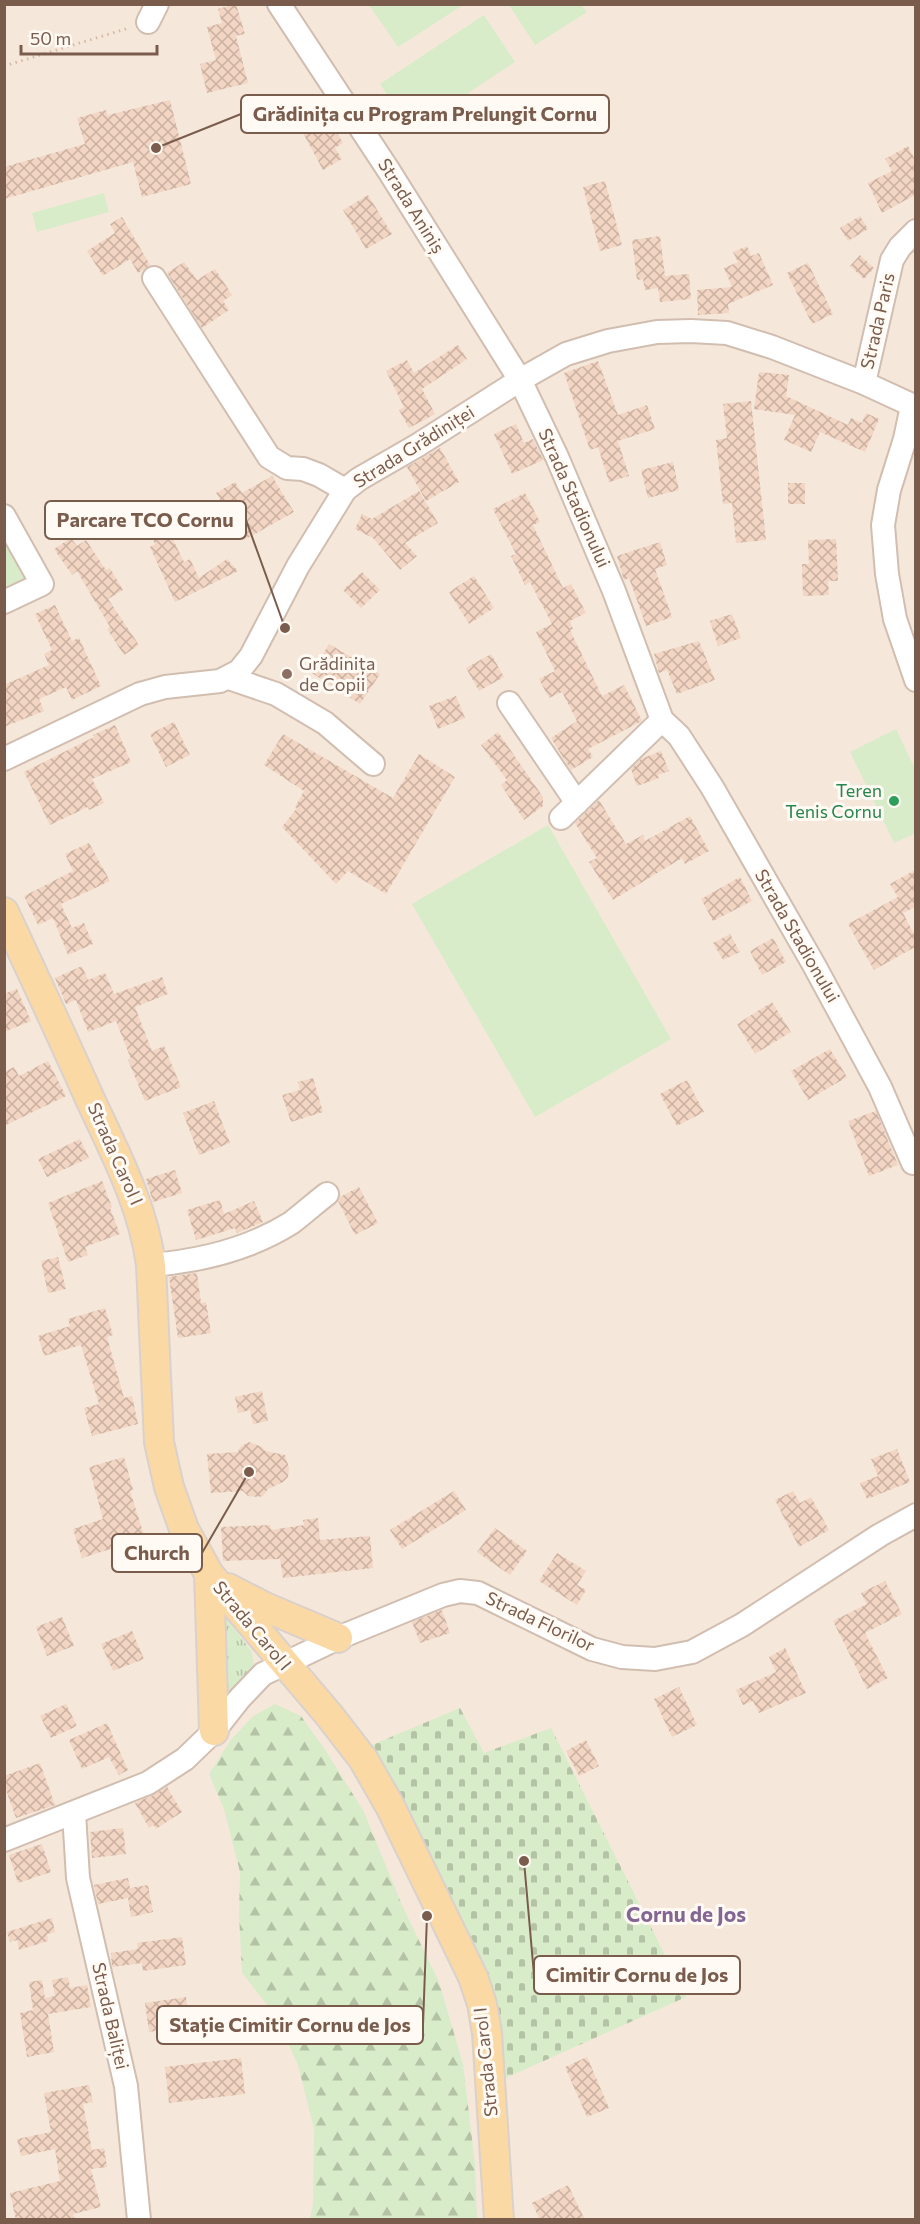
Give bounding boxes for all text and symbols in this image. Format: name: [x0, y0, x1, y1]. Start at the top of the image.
scale bar: [21, 18, 158, 56]
text: 50 m: [30, 27, 71, 49]
callout: Grădinița cu Program Prelungit Cornu: [241, 95, 609, 133]
text: Grădinița cu Program Prelungit Cornu: [253, 101, 597, 127]
street label: Strada Aniniș: [373, 154, 450, 258]
street label: Strada Paris: [855, 270, 899, 371]
street label: Strada Grădiniței: [349, 400, 478, 493]
street label: Strada Stadionului: [534, 425, 615, 571]
callout: Parcare TCO Cornu: [45, 501, 246, 539]
text: Parcare TCO Cornu: [56, 507, 234, 531]
place label: Grădinița de Copii: [299, 652, 375, 695]
marker: Grădinița de Copii: [280, 667, 294, 681]
place label: Teren Tenis Cornu: [785, 779, 882, 822]
marker: Teren Tenis Cornu: [887, 794, 901, 808]
street label: Strada Stadionului: [751, 865, 845, 1006]
street label: Strada Carol I: [84, 1099, 148, 1208]
callout: Church: [112, 1534, 202, 1572]
text: Church: [124, 1540, 190, 1564]
street label: Strada Carol I: [209, 1576, 297, 1675]
street label: Strada Florilor: [483, 1586, 598, 1656]
district label: Cornu de Jos: [626, 1901, 746, 1926]
callout: Cimitir Cornu de Jos: [534, 1956, 740, 1994]
street label: Strada Baliței: [87, 1960, 134, 2072]
text: Cimitir Cornu de Jos: [546, 1962, 728, 1986]
callout: Stație Cimitir Cornu de Jos: [157, 2006, 423, 2044]
street label: Strada Carol I: [468, 2006, 502, 2118]
text: Stație Cimitir Cornu de Jos: [169, 2012, 411, 2038]

